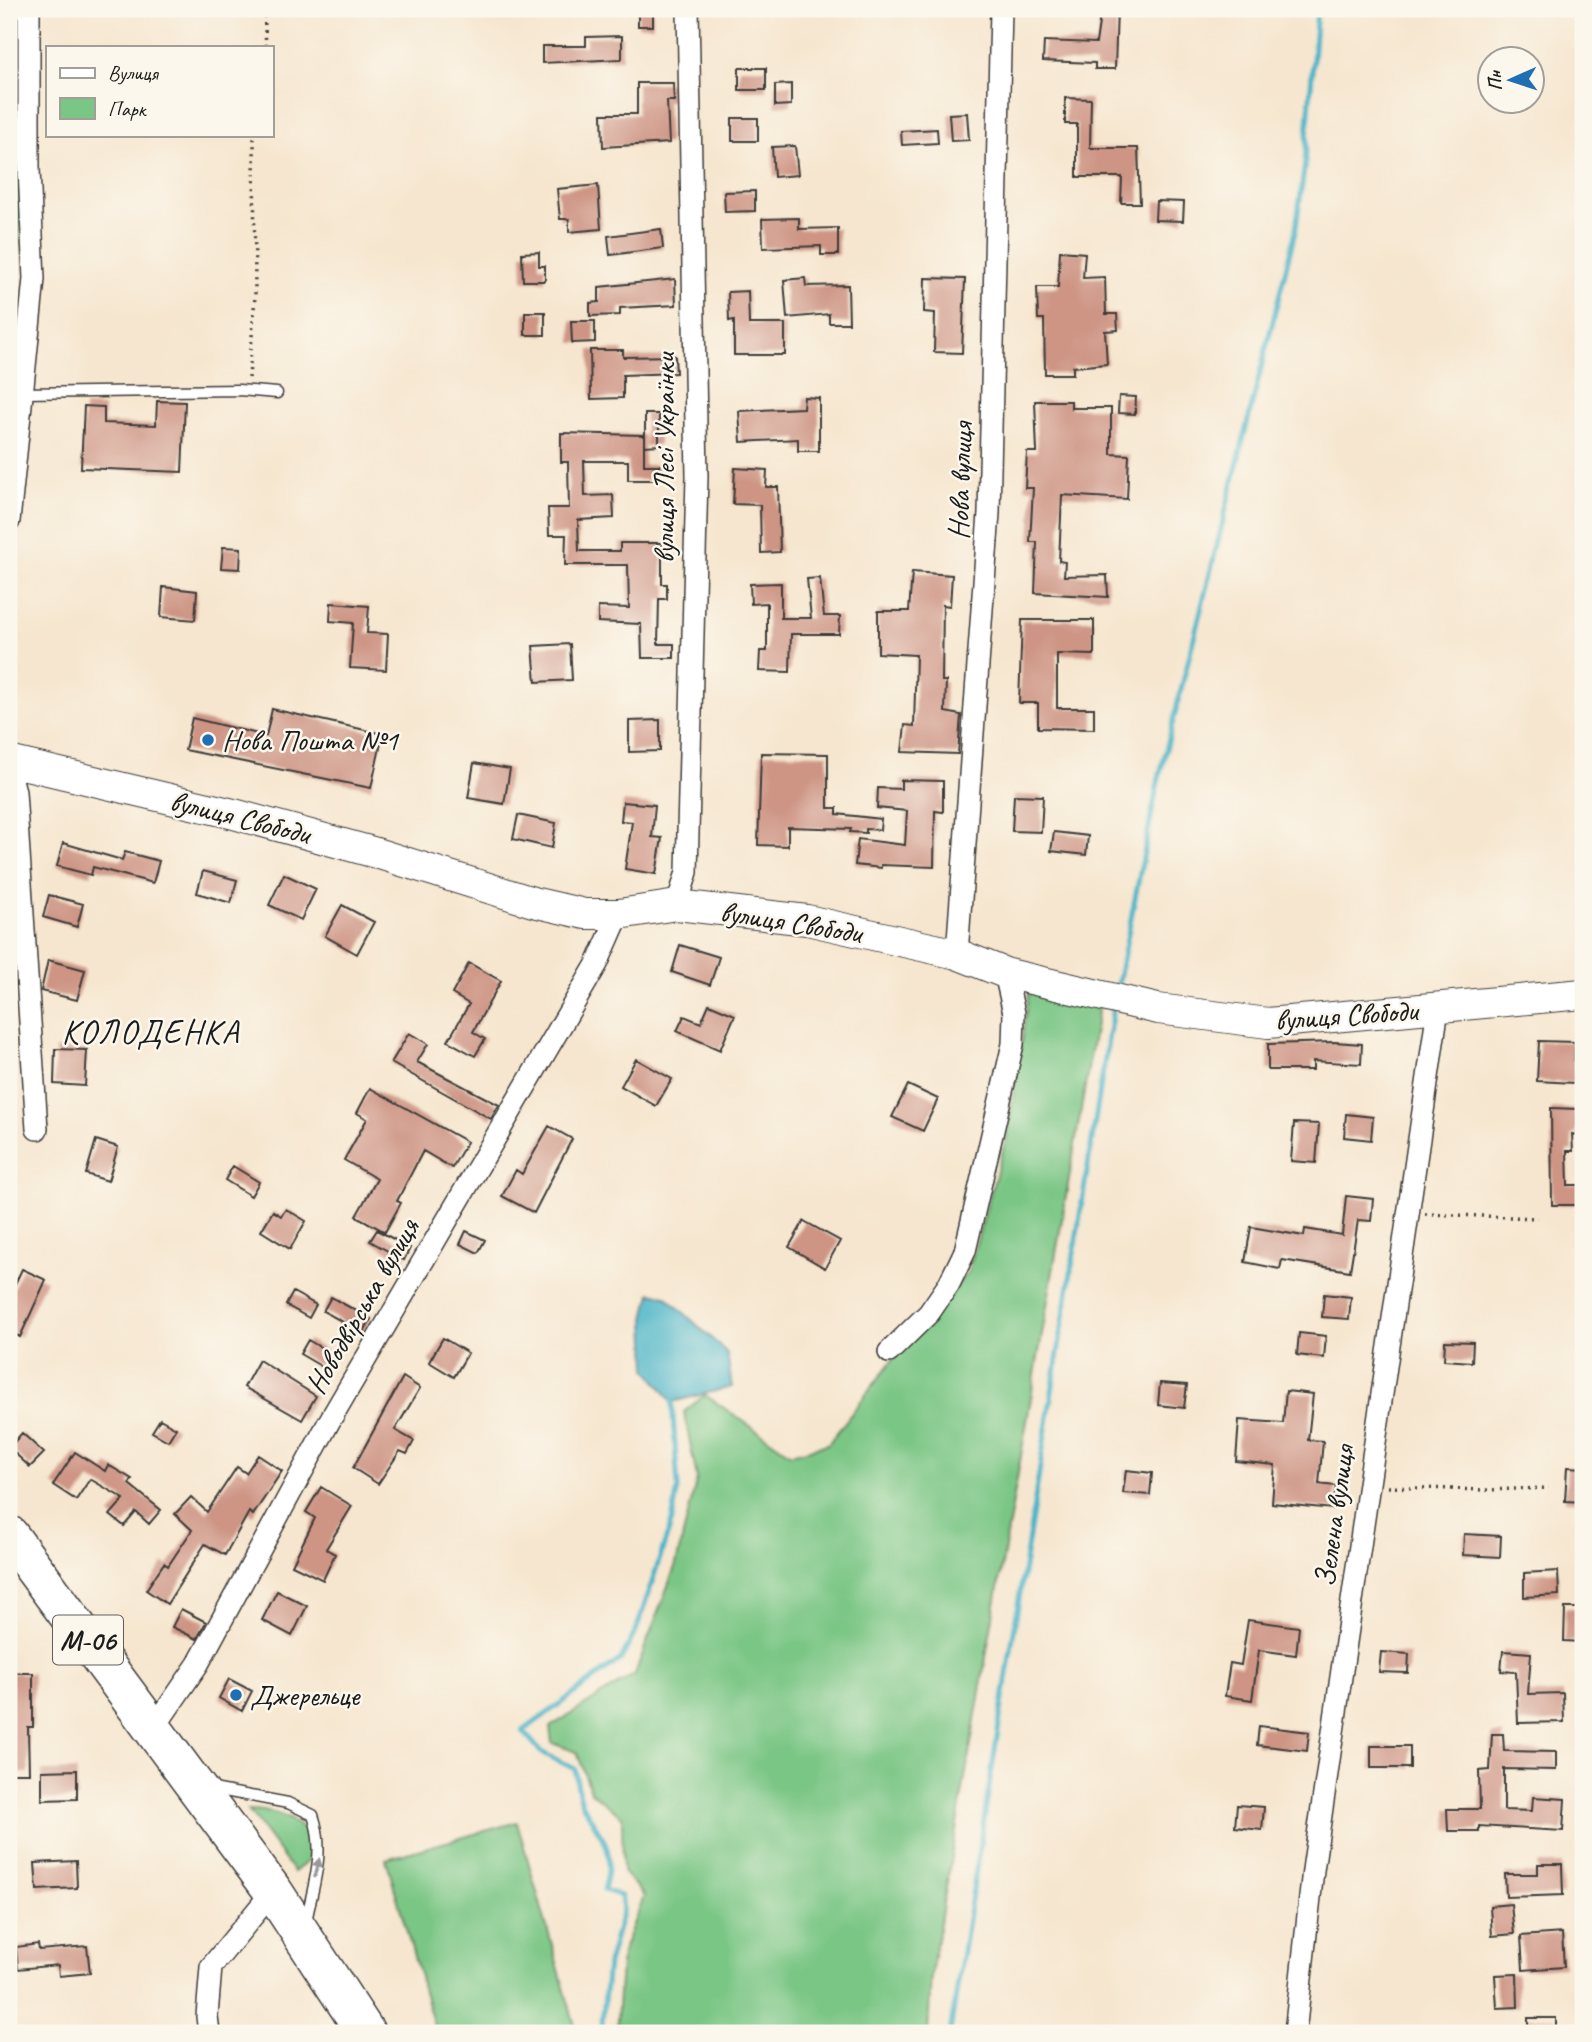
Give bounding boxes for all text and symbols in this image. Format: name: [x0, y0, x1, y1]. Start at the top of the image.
legend: [46, 46, 273, 136]
north arrow: [1476, 46, 1546, 116]
text: Вулиця: [108, 60, 159, 86]
text: Пн: [1482, 69, 1508, 91]
text: Парк: [108, 96, 148, 122]
street label: вулиця Лесі Українки: [645, 351, 683, 563]
street label: Нова вулиця: [939, 419, 981, 540]
place label: Нова Пошта №1: [222, 721, 399, 759]
marker: Нова Пошта №1: [200, 732, 216, 748]
street label: вулиця Свободи: [166, 781, 316, 853]
street label: вулиця Свободи: [718, 892, 867, 952]
street label: вулиця Свободи: [1274, 991, 1421, 1039]
district label: КОЛОДЕНКА: [62, 1011, 240, 1053]
street label: Новодвірська вулиця: [296, 1210, 428, 1401]
street label: Зелена вулиця: [1305, 1440, 1363, 1589]
road number: М-06: [53, 1616, 123, 1664]
place label: Джерельце: [250, 1676, 362, 1714]
marker: Джерельце: [228, 1687, 244, 1703]
one-way arrow: [312, 1857, 323, 1879]

